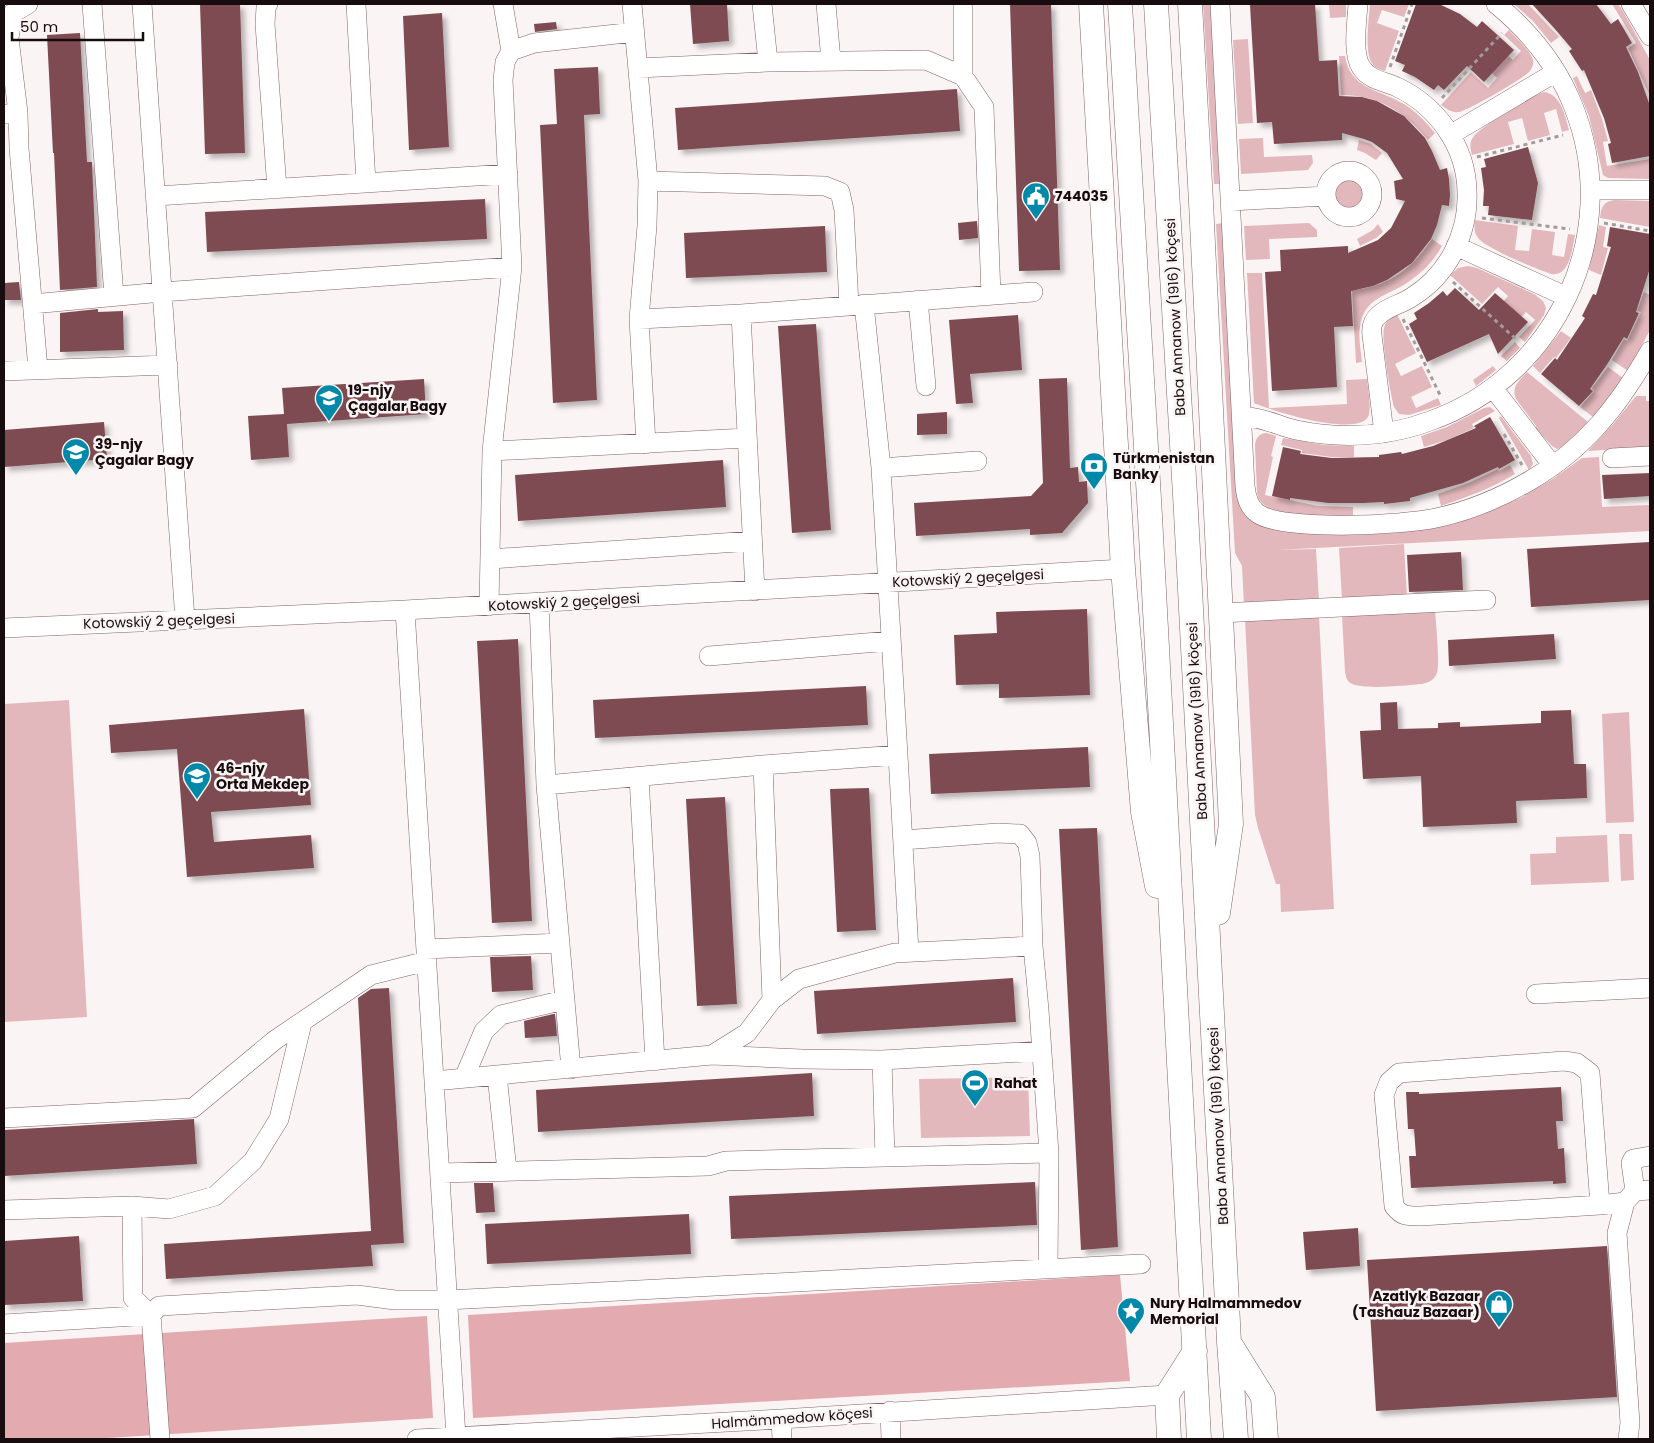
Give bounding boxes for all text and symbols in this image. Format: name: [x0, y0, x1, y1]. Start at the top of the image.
scale bar: [12, 10, 144, 42]
text: 50 m: [20, 16, 58, 37]
public building icon: 744035: [1021, 181, 1051, 220]
place label: 744035: [1055, 186, 1108, 206]
street label: Baba Annanow (1916) köçesi: [1160, 218, 1190, 416]
place label: 19-njy Çagalar Bagy: [348, 380, 447, 416]
school or university icon: 19-njy Çagalar Bagy: [314, 383, 344, 422]
place label: 39-njy Çagalar Bagy: [95, 434, 194, 470]
school or university icon: 39-njy Çagalar Bagy: [61, 437, 91, 476]
place label: Türkmenistan Banky: [1113, 448, 1215, 484]
bank icon: Türkmenistan Banky: [1079, 451, 1109, 490]
street label: Kotowskiý 2 geçelgesi: [892, 564, 1044, 592]
street label: Kotowskiý 2 geçelgesi: [488, 588, 640, 616]
street label: Kotowskiý 2 geçelgesi: [83, 608, 235, 634]
street label: Baba Annanow (1916) köçesi: [1182, 622, 1212, 820]
place label: 46-njy Orta Mekdep: [216, 758, 309, 794]
school or university icon: 46-njy Orta Mekdep: [182, 761, 212, 800]
street label: Baba Annanow (1916) köçesi: [1203, 1027, 1233, 1225]
sports icon: Rahat: [960, 1068, 990, 1107]
place label: Rahat: [994, 1073, 1038, 1093]
place label: Azatlyk Bazaar (Tashauz Bazaar): [1352, 1286, 1480, 1322]
shop icon: Azatlyk Bazaar (Tashauz Bazaar): [1484, 1289, 1514, 1328]
place label: Nury Halmammedov Memorial: [1150, 1293, 1302, 1329]
place icon: Nury Halmammedov Memorial: [1116, 1296, 1146, 1335]
street label: Halmämmedow köçesi: [711, 1402, 873, 1434]

